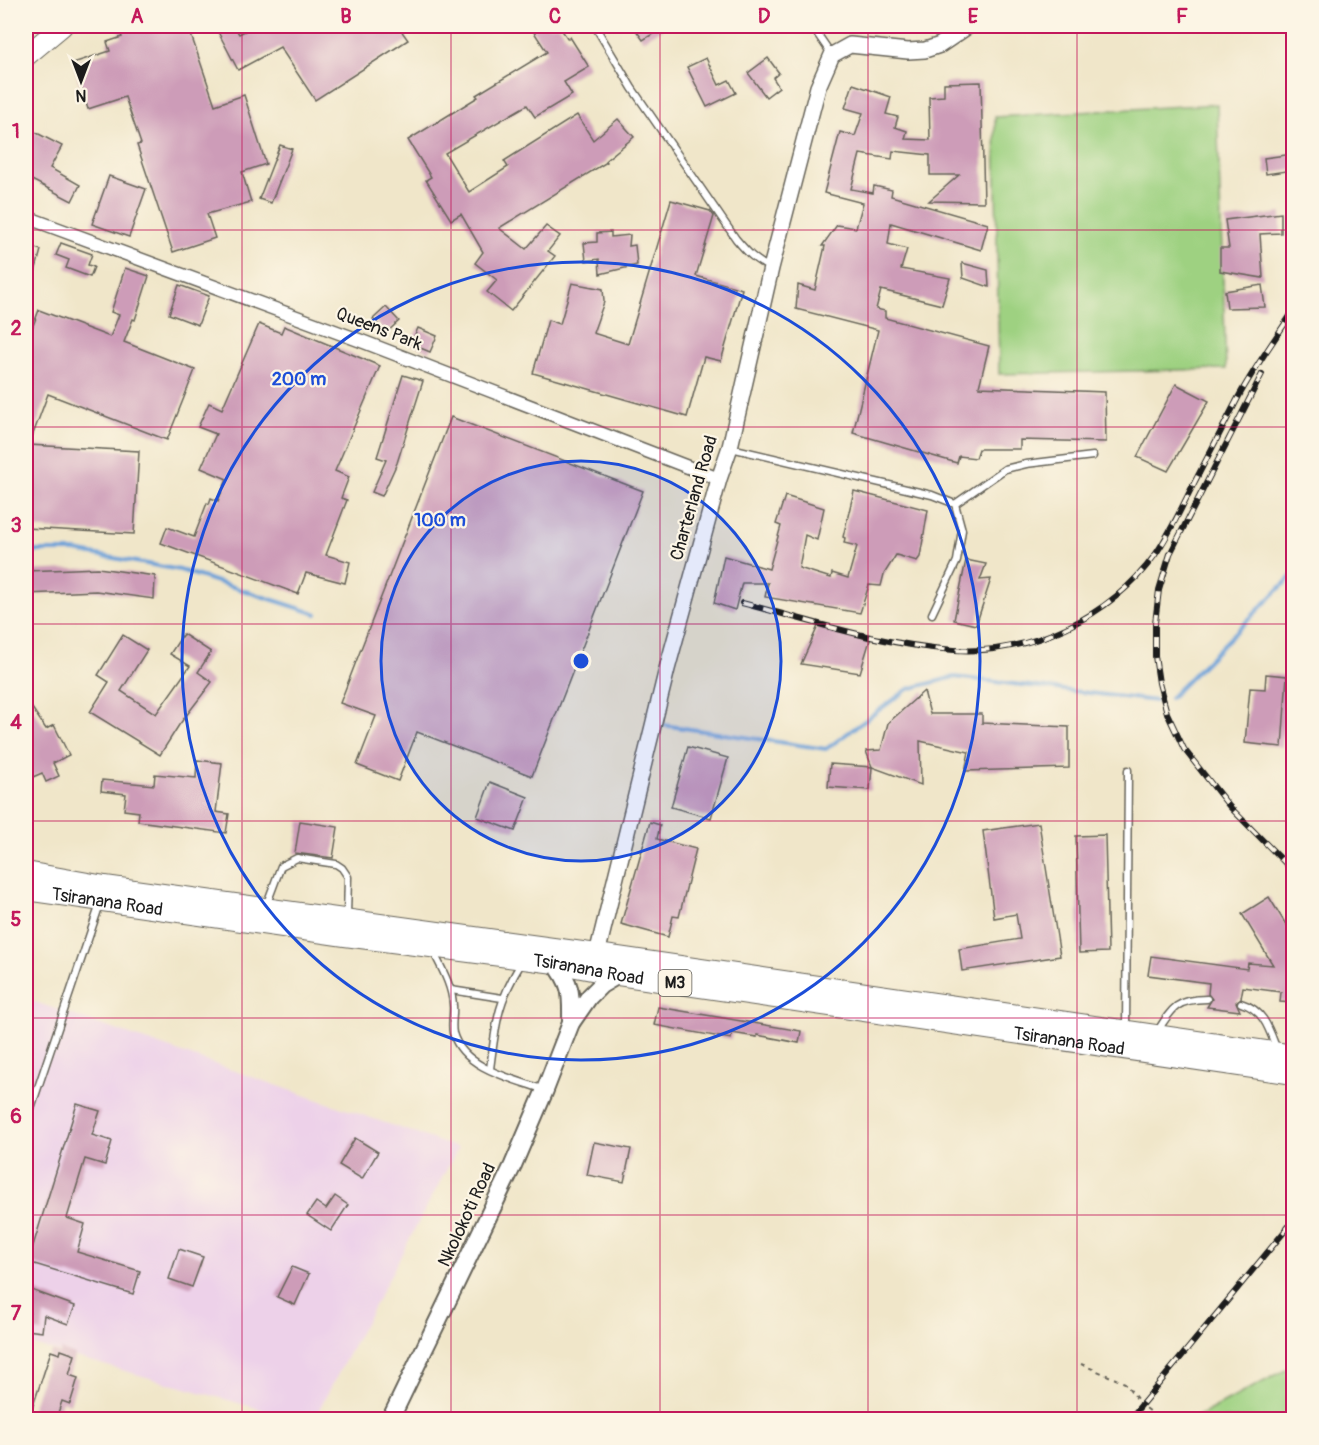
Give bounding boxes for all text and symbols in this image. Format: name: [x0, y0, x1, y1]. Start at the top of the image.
text: A: [131, 4, 144, 29]
text: B: [340, 4, 352, 29]
text: C: [549, 4, 561, 29]
text: D: [758, 4, 771, 29]
text: E: [968, 4, 979, 29]
text: F: [1176, 4, 1188, 29]
north arrow: [51, 51, 111, 111]
text: N: [75, 85, 86, 105]
text: 1: [12, 119, 20, 144]
street label: Queens Park: [333, 302, 426, 356]
text: 2: [10, 316, 22, 341]
text: 200 m: [272, 368, 326, 391]
street label: Charterland Road: [665, 433, 723, 563]
text: 100 m: [414, 509, 466, 532]
text: 3: [10, 513, 22, 538]
centre of rings: [571, 651, 591, 671]
text: 4: [10, 710, 22, 735]
street label: Tsiranana Road: [50, 882, 164, 921]
text: 5: [11, 907, 22, 932]
street label: Tsiranana Road: [531, 949, 645, 990]
road number: M3: [658, 970, 692, 996]
street label: Tsiranana Road: [1012, 1022, 1126, 1061]
text: 6: [10, 1104, 22, 1129]
street label: Nkolokoti Road: [433, 1159, 501, 1271]
text: 7: [11, 1301, 22, 1326]

